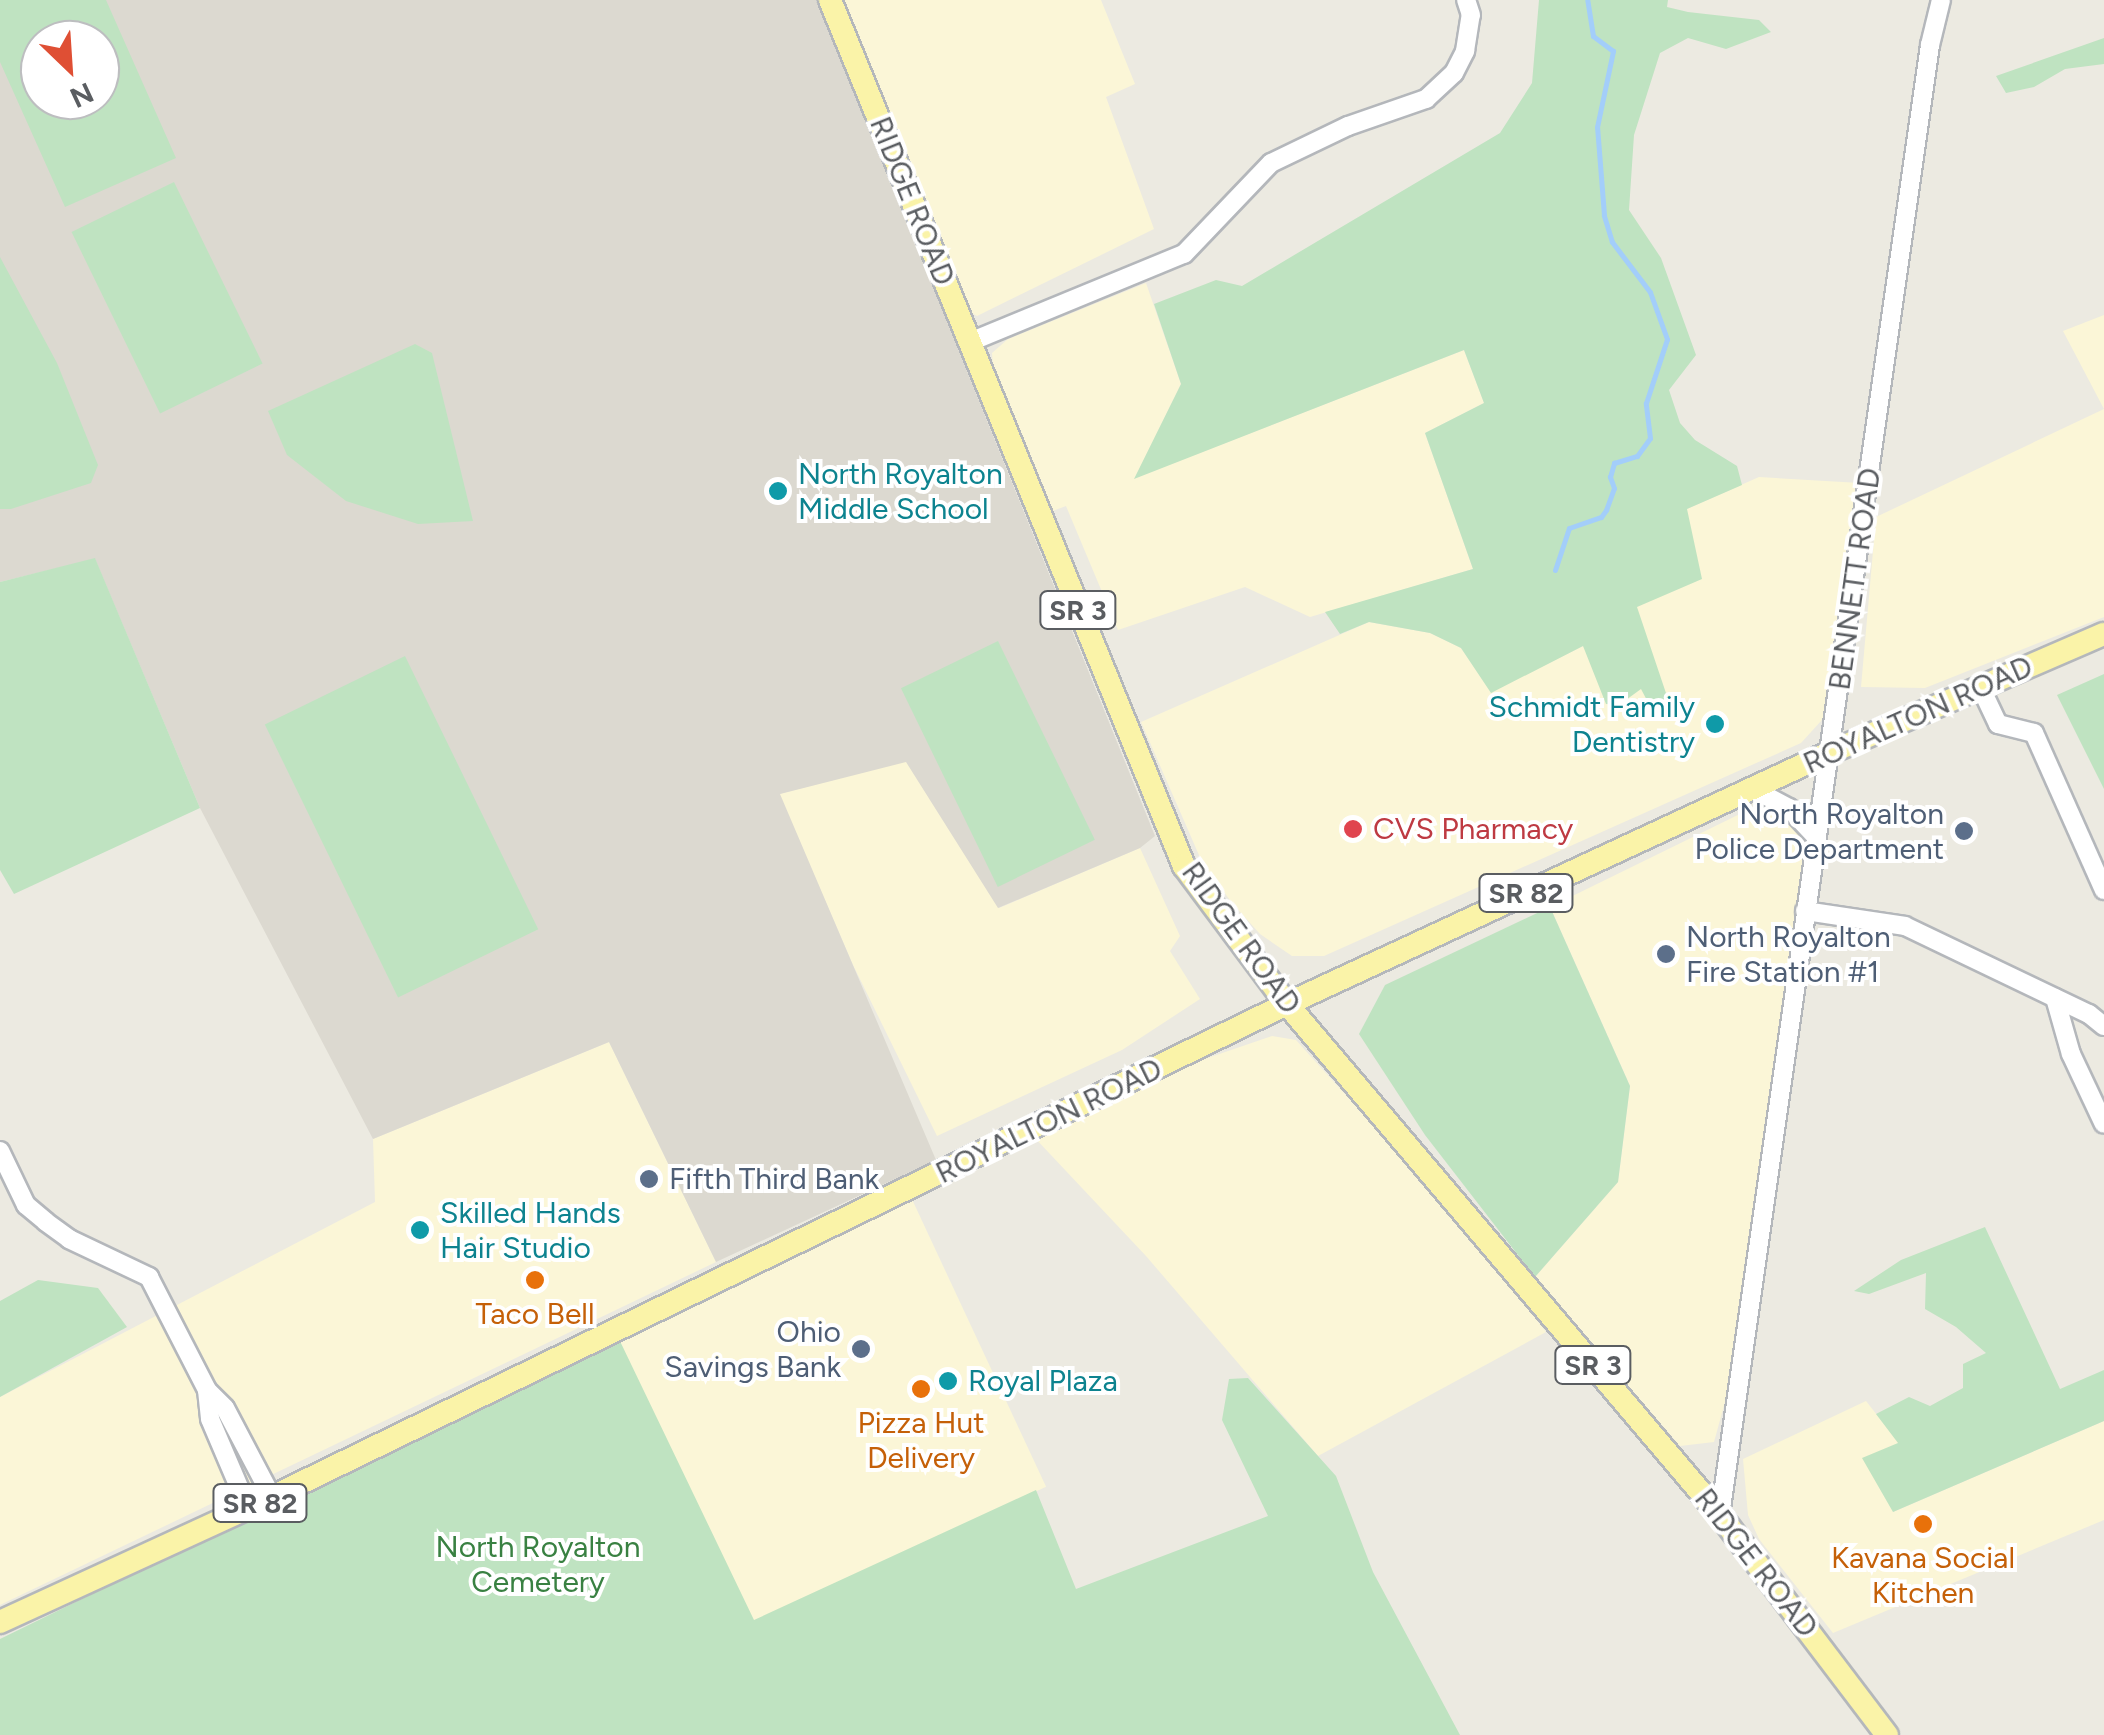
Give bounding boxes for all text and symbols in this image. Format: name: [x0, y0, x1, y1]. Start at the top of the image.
north arrow: [20, 20, 120, 120]
text: N: [65, 75, 99, 115]
street label: RIDGE ROAD: [862, 111, 962, 291]
place label: North Royalton Middle School: [798, 456, 1003, 526]
street label: BENNETT ROAD: [1822, 466, 1888, 692]
marker: North Royalton Middle School: [767, 480, 789, 502]
road number: SR 3: [1038, 587, 1118, 633]
street label: ROYALTON ROAD: [1798, 648, 2038, 782]
place label: Schmidt Family Dentistry: [1489, 689, 1695, 760]
marker: Schmidt Family Dentistry: [1704, 713, 1726, 735]
place label: North Royalton Police Department: [1694, 796, 1944, 866]
place label: CVS Pharmacy: [1373, 811, 1573, 847]
marker: CVS Pharmacy: [1342, 818, 1364, 840]
marker: North Royalton Police Department: [1953, 820, 1975, 842]
street label: RIDGE ROAD: [1174, 855, 1308, 1021]
road number: SR 82: [1476, 870, 1576, 916]
place label: North Royalton Fire Station #1: [1686, 919, 1891, 990]
marker: North Royalton Fire Station #1: [1655, 943, 1677, 965]
street label: ROYALTON ROAD: [930, 1051, 1168, 1191]
place label: Fifth Third Bank: [669, 1161, 879, 1197]
marker: Fifth Third Bank: [638, 1168, 660, 1190]
place label: Skilled Hands Hair Studio: [440, 1195, 621, 1266]
marker: Skilled Hands Hair Studio: [409, 1219, 431, 1241]
marker: Taco Bell: [524, 1269, 546, 1291]
place label: Taco Bell: [476, 1296, 594, 1332]
place label: Ohio Savings Bank: [664, 1314, 841, 1384]
marker: Ohio Savings Bank: [850, 1338, 872, 1360]
road number: SR 3: [1553, 1342, 1633, 1388]
place label: Royal Plaza: [968, 1363, 1118, 1399]
marker: Royal Plaza: [937, 1370, 959, 1392]
marker: Pizza Hut Delivery: [910, 1378, 932, 1400]
place label: Pizza Hut Delivery: [857, 1405, 985, 1476]
road number: SR 82: [210, 1480, 310, 1526]
street label: RIDGE ROAD: [1687, 1482, 1825, 1644]
marker: Kavana Social Kitchen: [1912, 1513, 1934, 1535]
park label: North Royalton Cemetery: [436, 1529, 640, 1600]
place label: Kavana Social Kitchen: [1831, 1540, 2015, 1610]

